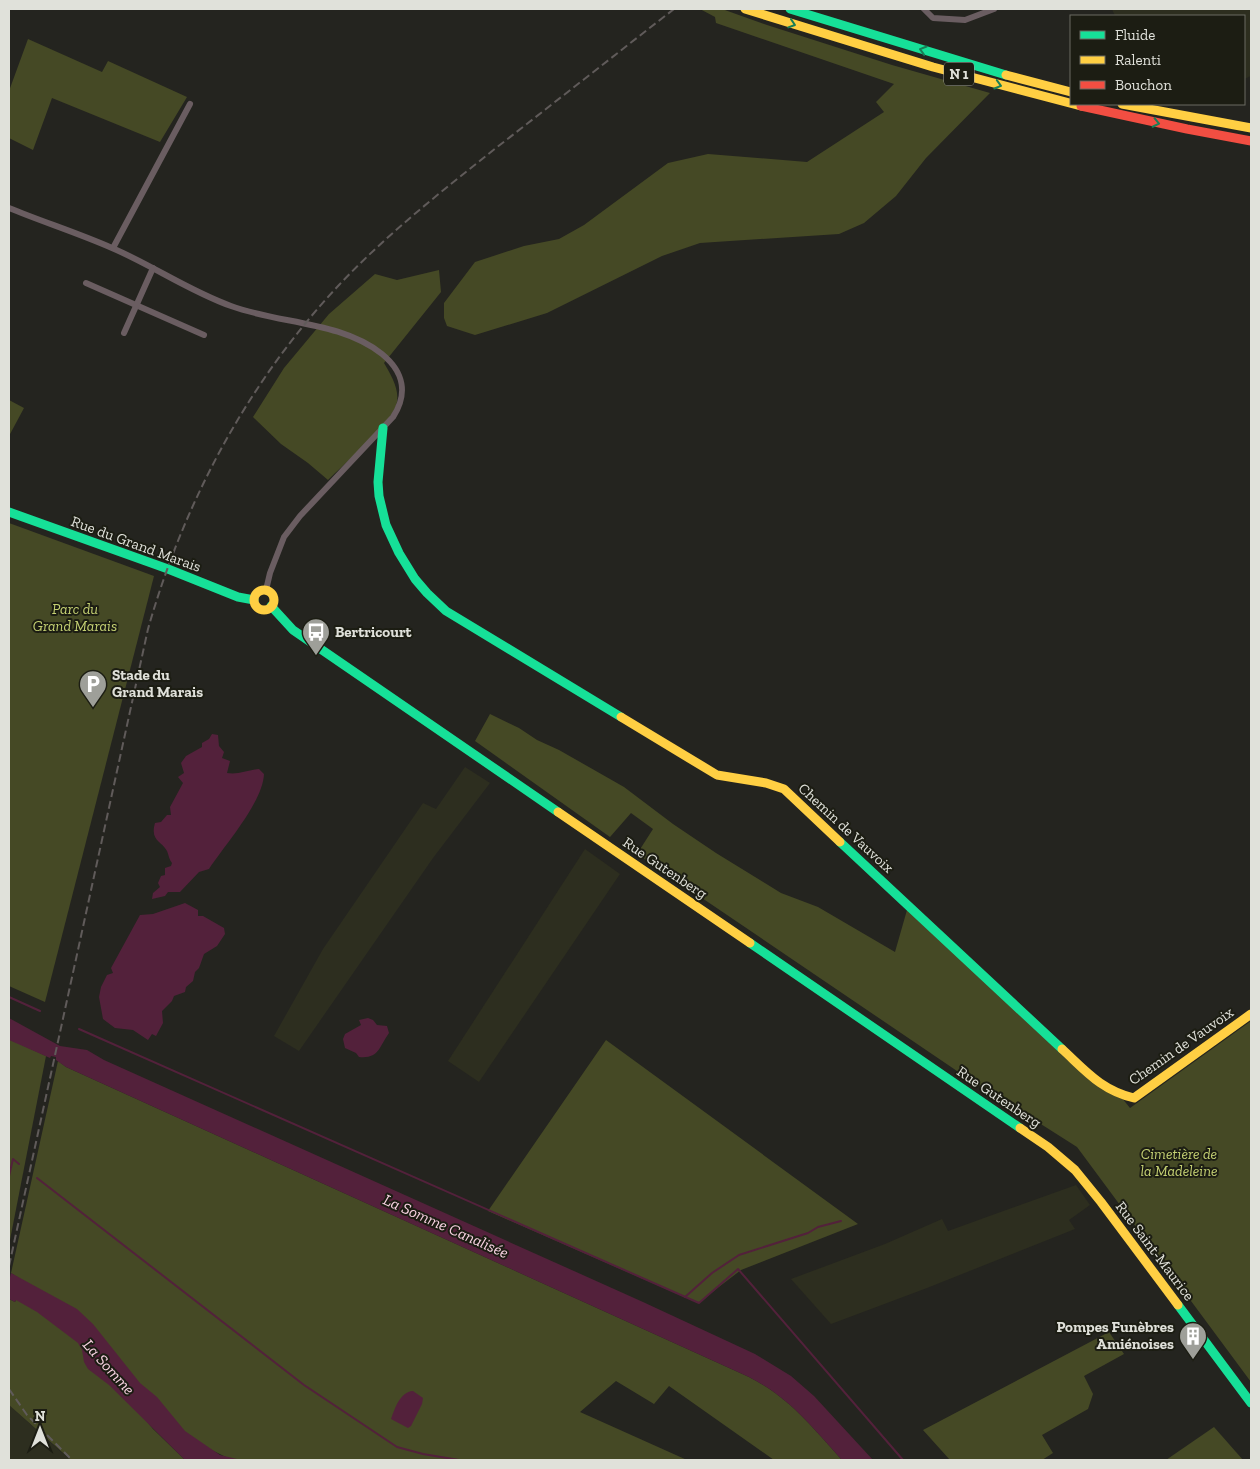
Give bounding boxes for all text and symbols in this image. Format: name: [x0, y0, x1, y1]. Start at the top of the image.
legend: [1070, 15, 1245, 105]
one-way arrow: [787, 18, 796, 28]
text: Fluide: [1115, 26, 1155, 44]
one-way arrow: [920, 46, 928, 56]
text: Ralenti: [1115, 51, 1161, 69]
road number: N 1: [944, 62, 974, 86]
text: Bouchon: [1115, 76, 1172, 94]
one-way arrow: [993, 79, 1002, 90]
one-way arrow: [1151, 117, 1160, 128]
street label: Rue du Grand Marais: [69, 512, 203, 576]
park label: Parc du Grand Marais: [33, 600, 117, 635]
bus stop icon: Bertricourt: [301, 617, 331, 656]
place label: Bertricourt: [335, 623, 413, 641]
place label: Stade du Grand Marais: [112, 666, 203, 701]
parking icon: Stade du Grand Marais: [78, 669, 108, 708]
street label: Chemin de Vauvoix: [795, 779, 898, 877]
street label: Rue Gutenberg: [619, 833, 711, 903]
street label: Chemin de Vauvoix: [1125, 1003, 1237, 1089]
street label: Rue Gutenberg: [953, 1062, 1045, 1132]
park label: Cimetière de la Madeleine: [1140, 1145, 1218, 1180]
water label: La Somme Canalisée: [380, 1190, 512, 1262]
street label: Rue Saint-Maurice: [1112, 1198, 1198, 1304]
place label: Pompes Funèbres Amiénoises: [1056, 1318, 1174, 1353]
building icon: Pompes Funèbres Amiénoises: [1178, 1321, 1208, 1360]
water label: La Somme: [79, 1335, 139, 1399]
north arrow: [15, 1404, 65, 1454]
text: N: [35, 1408, 46, 1425]

